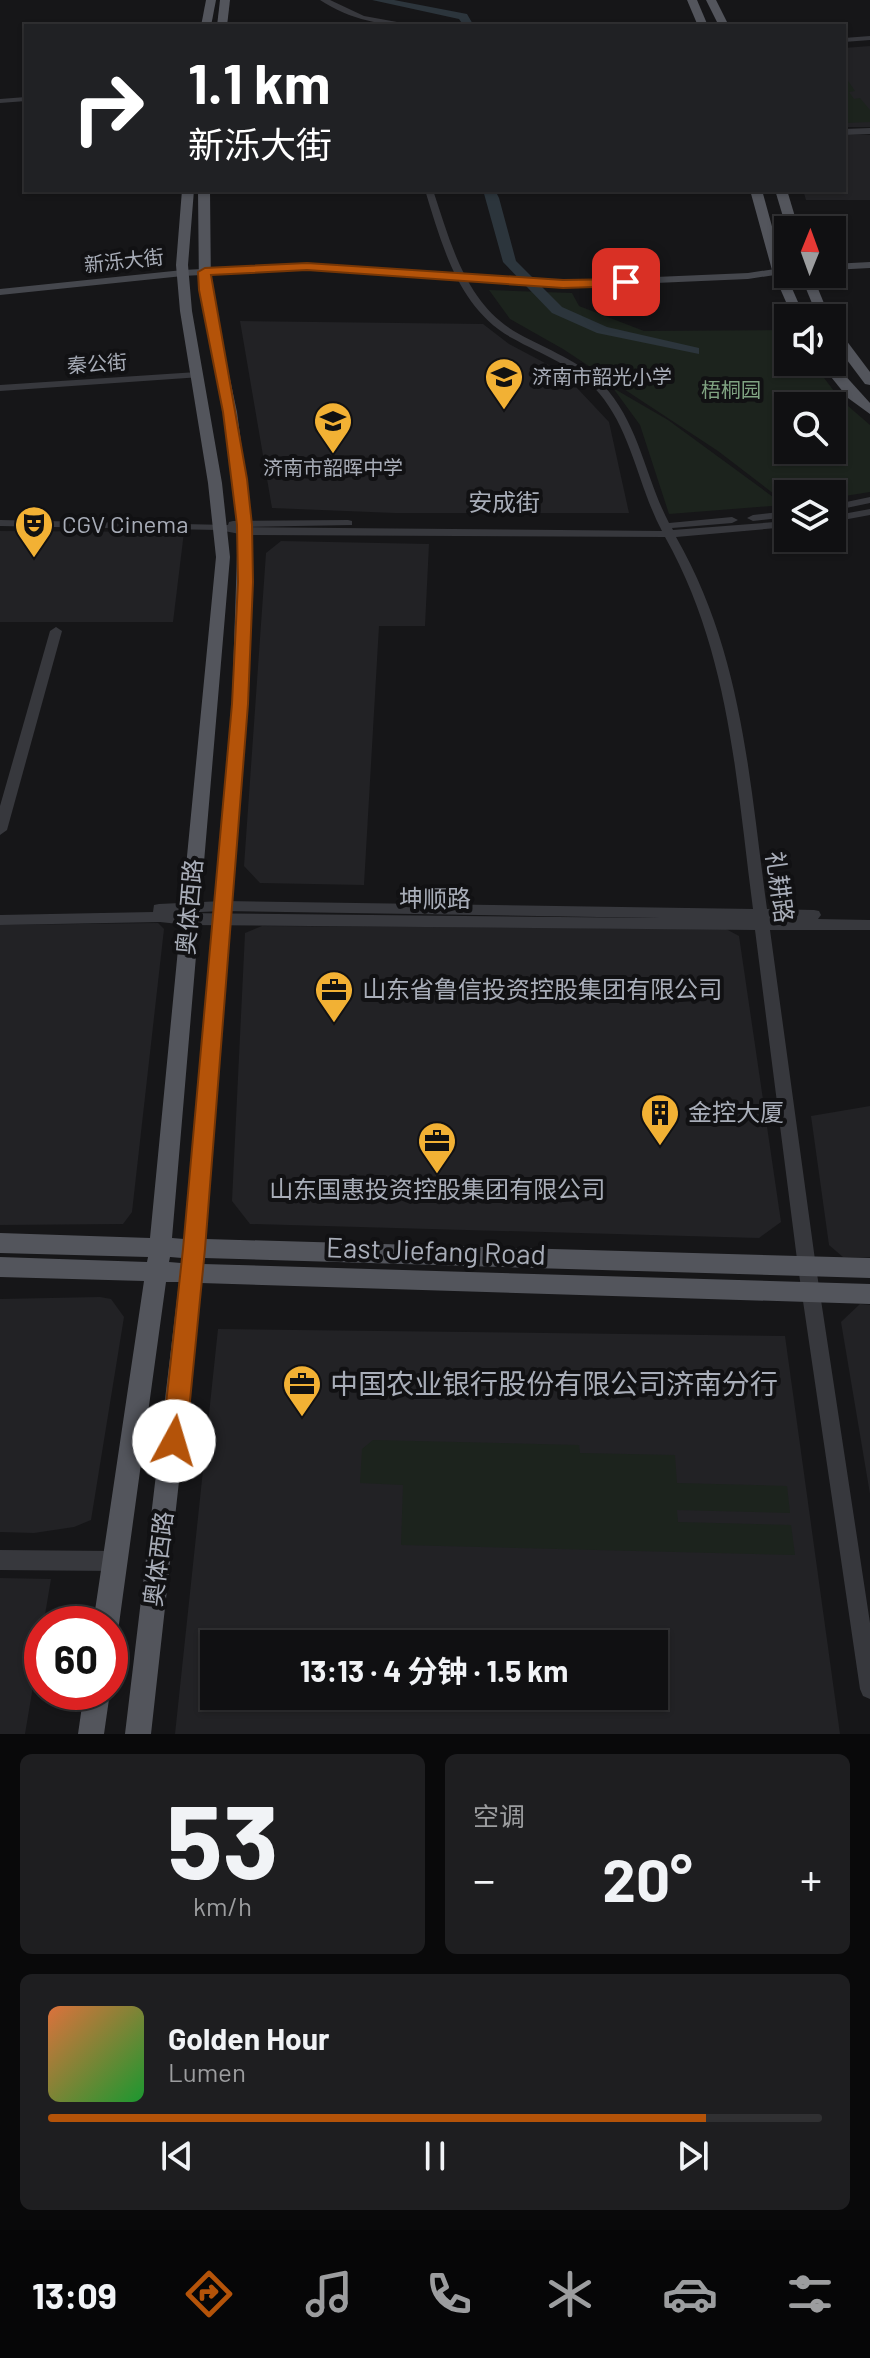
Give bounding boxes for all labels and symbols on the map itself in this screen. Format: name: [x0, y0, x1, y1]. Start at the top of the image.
north arrow: [774, 216, 846, 288]
street label: 新泺大街: [83, 244, 165, 276]
pin: [592, 248, 660, 316]
street label: 秦公街: [66, 349, 128, 377]
school or university icon: 济南市韶光小学: [483, 356, 525, 411]
place label: 济南市韶光小学: [532, 364, 672, 388]
park label: 梧桐园: [701, 377, 761, 401]
school or university icon: 济南市韶晖中学: [312, 400, 354, 455]
place label: 济南市韶晖中学: [263, 455, 403, 479]
street label: 安成街: [468, 487, 540, 516]
theatre icon: CGV Cinema: [13, 504, 55, 559]
place label: CGV Cinema: [62, 509, 188, 538]
street label: 礼耕路: [761, 849, 800, 924]
street label: 奥体西路: [170, 858, 207, 956]
street label: 坤顺路: [399, 883, 471, 912]
office icon: 山东省鲁信投资控股集团有限公司: [313, 969, 355, 1024]
place label: 山东省鲁信投资控股集团有限公司: [362, 974, 722, 1003]
building icon: 金控大厦: [639, 1092, 681, 1147]
place label: 金控大厦: [688, 1097, 784, 1126]
office icon: 山东国惠投资控股集团有限公司: [416, 1120, 458, 1175]
place label: 山东国惠投资控股集团有限公司: [269, 1174, 605, 1203]
street label: East Jiefang Road: [326, 1229, 546, 1271]
office icon: 中国农业银行股份有限公司济南分行: [281, 1363, 323, 1418]
place label: 中国农业银行股份有限公司济南分行: [330, 1366, 778, 1400]
position arrow: [132, 1399, 216, 1483]
street label: 奥体西路: [137, 1509, 178, 1608]
speed limit sign: 60: [24, 1606, 128, 1710]

